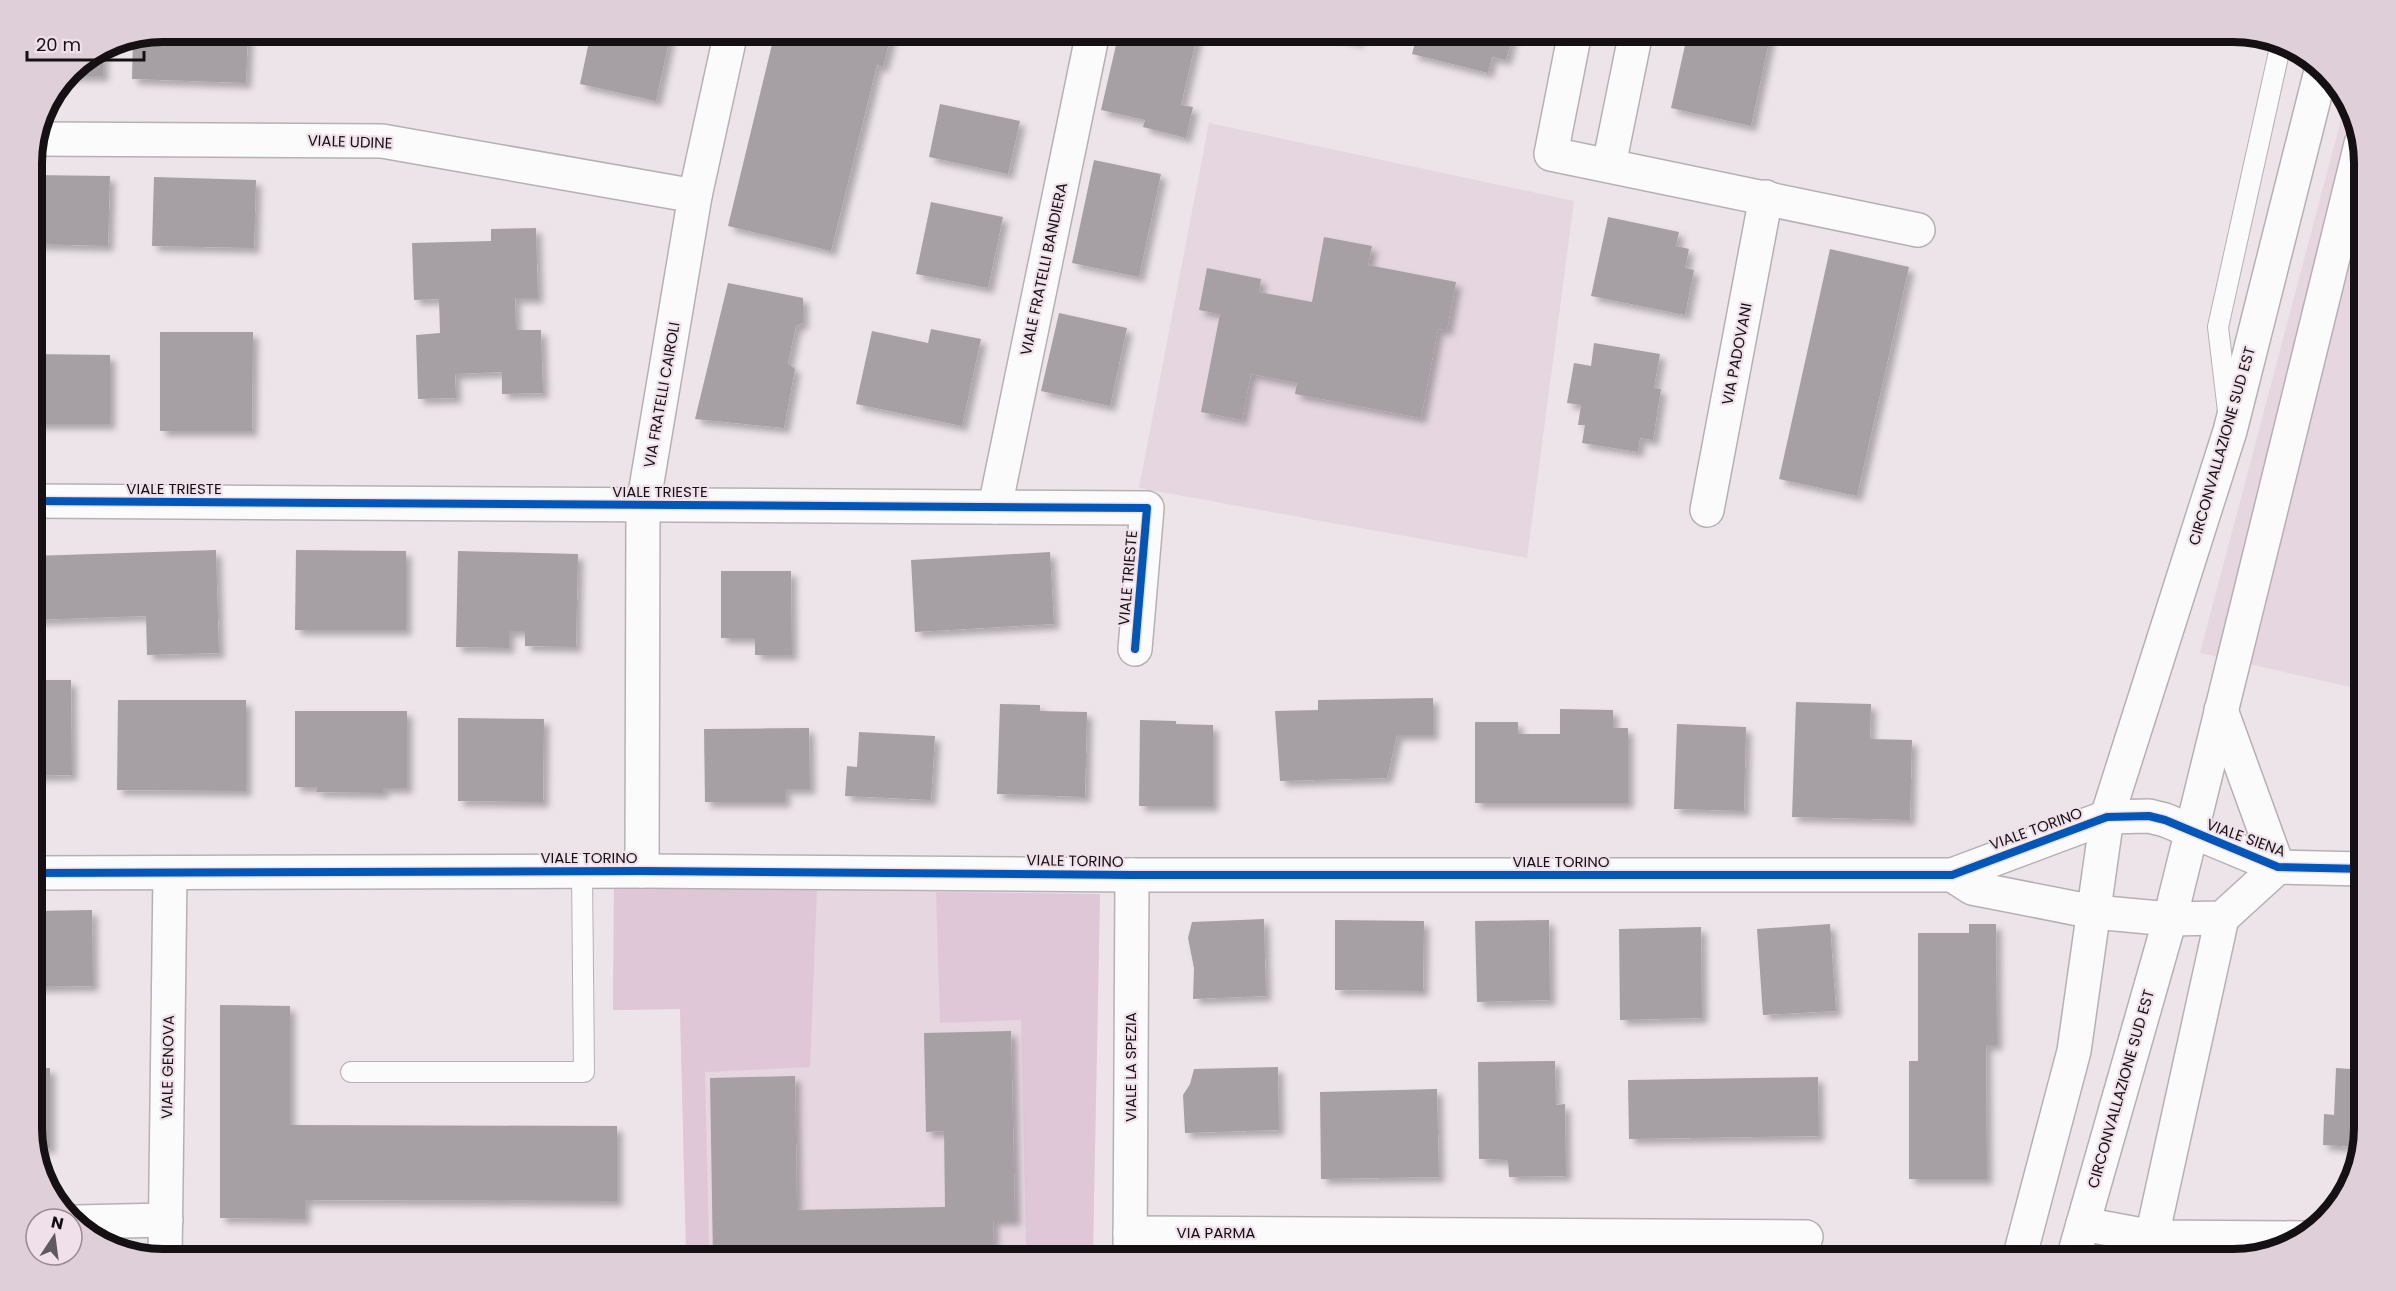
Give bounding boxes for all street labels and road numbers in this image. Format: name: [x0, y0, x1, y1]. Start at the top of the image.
street label: VIALE UDINE: [307, 130, 393, 153]
street label: VIALE FRATELLI BANDIERA: [1015, 180, 1072, 357]
street label: VIA PADOVANI: [1716, 301, 1757, 407]
street label: VIA FRATELLI CAIROLI: [638, 320, 685, 469]
street label: CIRCONVALLAZIONE SUD EST: [2183, 344, 2260, 548]
street label: VIALE TRIESTE: [126, 478, 222, 499]
street label: VIALE TRIESTE: [612, 481, 708, 502]
street label: VIALE TRIESTE: [1113, 530, 1142, 626]
street label: VIALE TORINO: [1987, 802, 2085, 855]
street label: VIALE SIENA: [2204, 813, 2289, 862]
street label: VIALE TORINO: [540, 847, 638, 868]
street label: VIALE TORINO: [1026, 849, 1124, 872]
street label: VIALE TORINO: [1512, 851, 1610, 872]
street label: CIRCONVALLAZIONE SUD EST: [2082, 987, 2159, 1191]
street label: VIALE LA SPEZIA: [1120, 1012, 1141, 1122]
street label: VIALE GENOVA: [156, 1015, 179, 1119]
street label: VIA PARMA: [1177, 1222, 1255, 1243]

